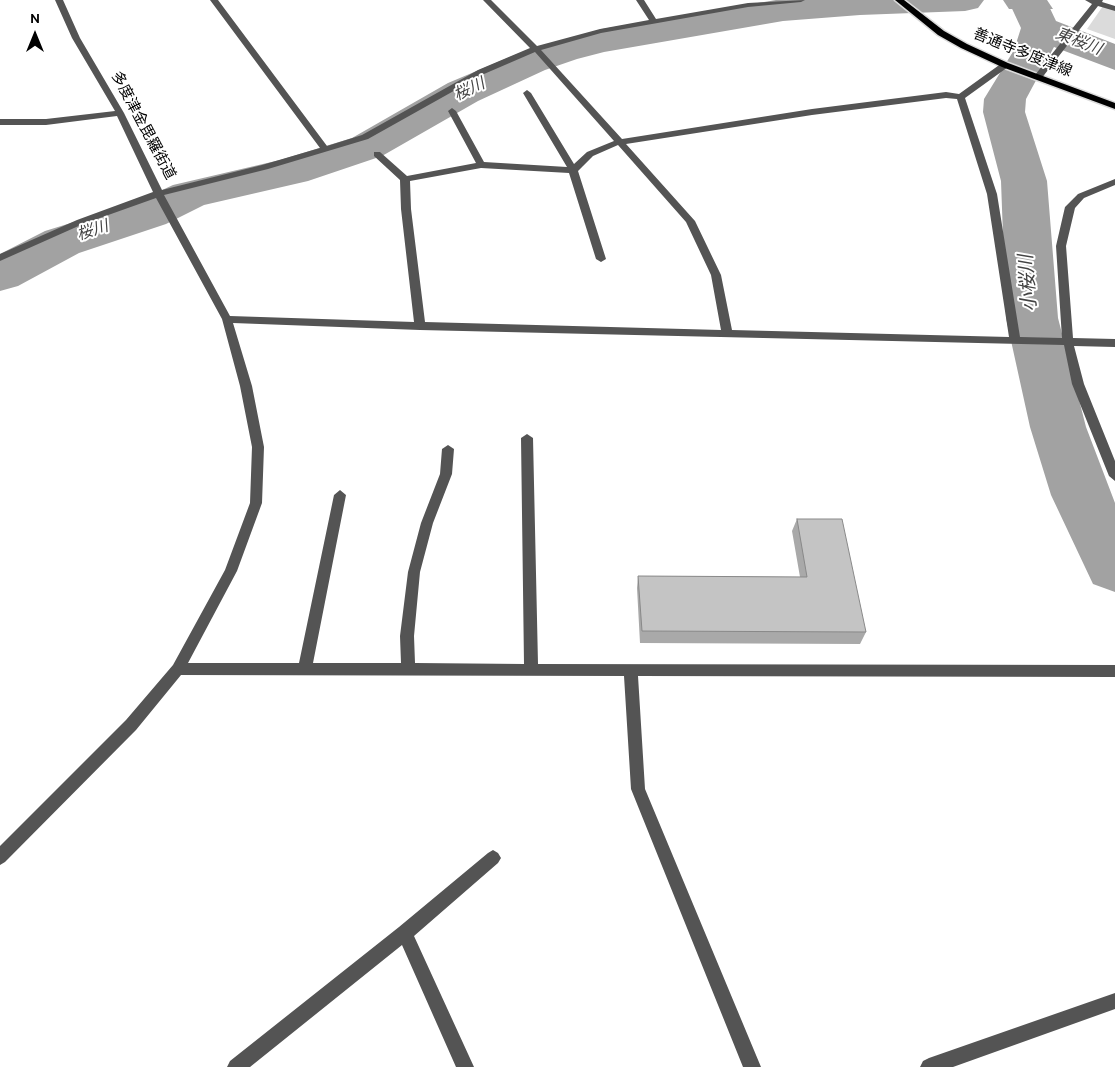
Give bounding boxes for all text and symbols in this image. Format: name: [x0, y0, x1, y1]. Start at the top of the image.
north arrow: [10, 10, 60, 60]
text: N: [30, 11, 40, 28]
water label: 東桜川: [1052, 25, 1104, 61]
street label: 善通寺多度津線: [970, 26, 1074, 82]
street label: 多度津金毘羅街道: [106, 69, 178, 183]
water label: 桜川: [451, 76, 489, 106]
water label: 桜川: [75, 218, 111, 246]
water label: 小桜川: [1017, 254, 1043, 312]

